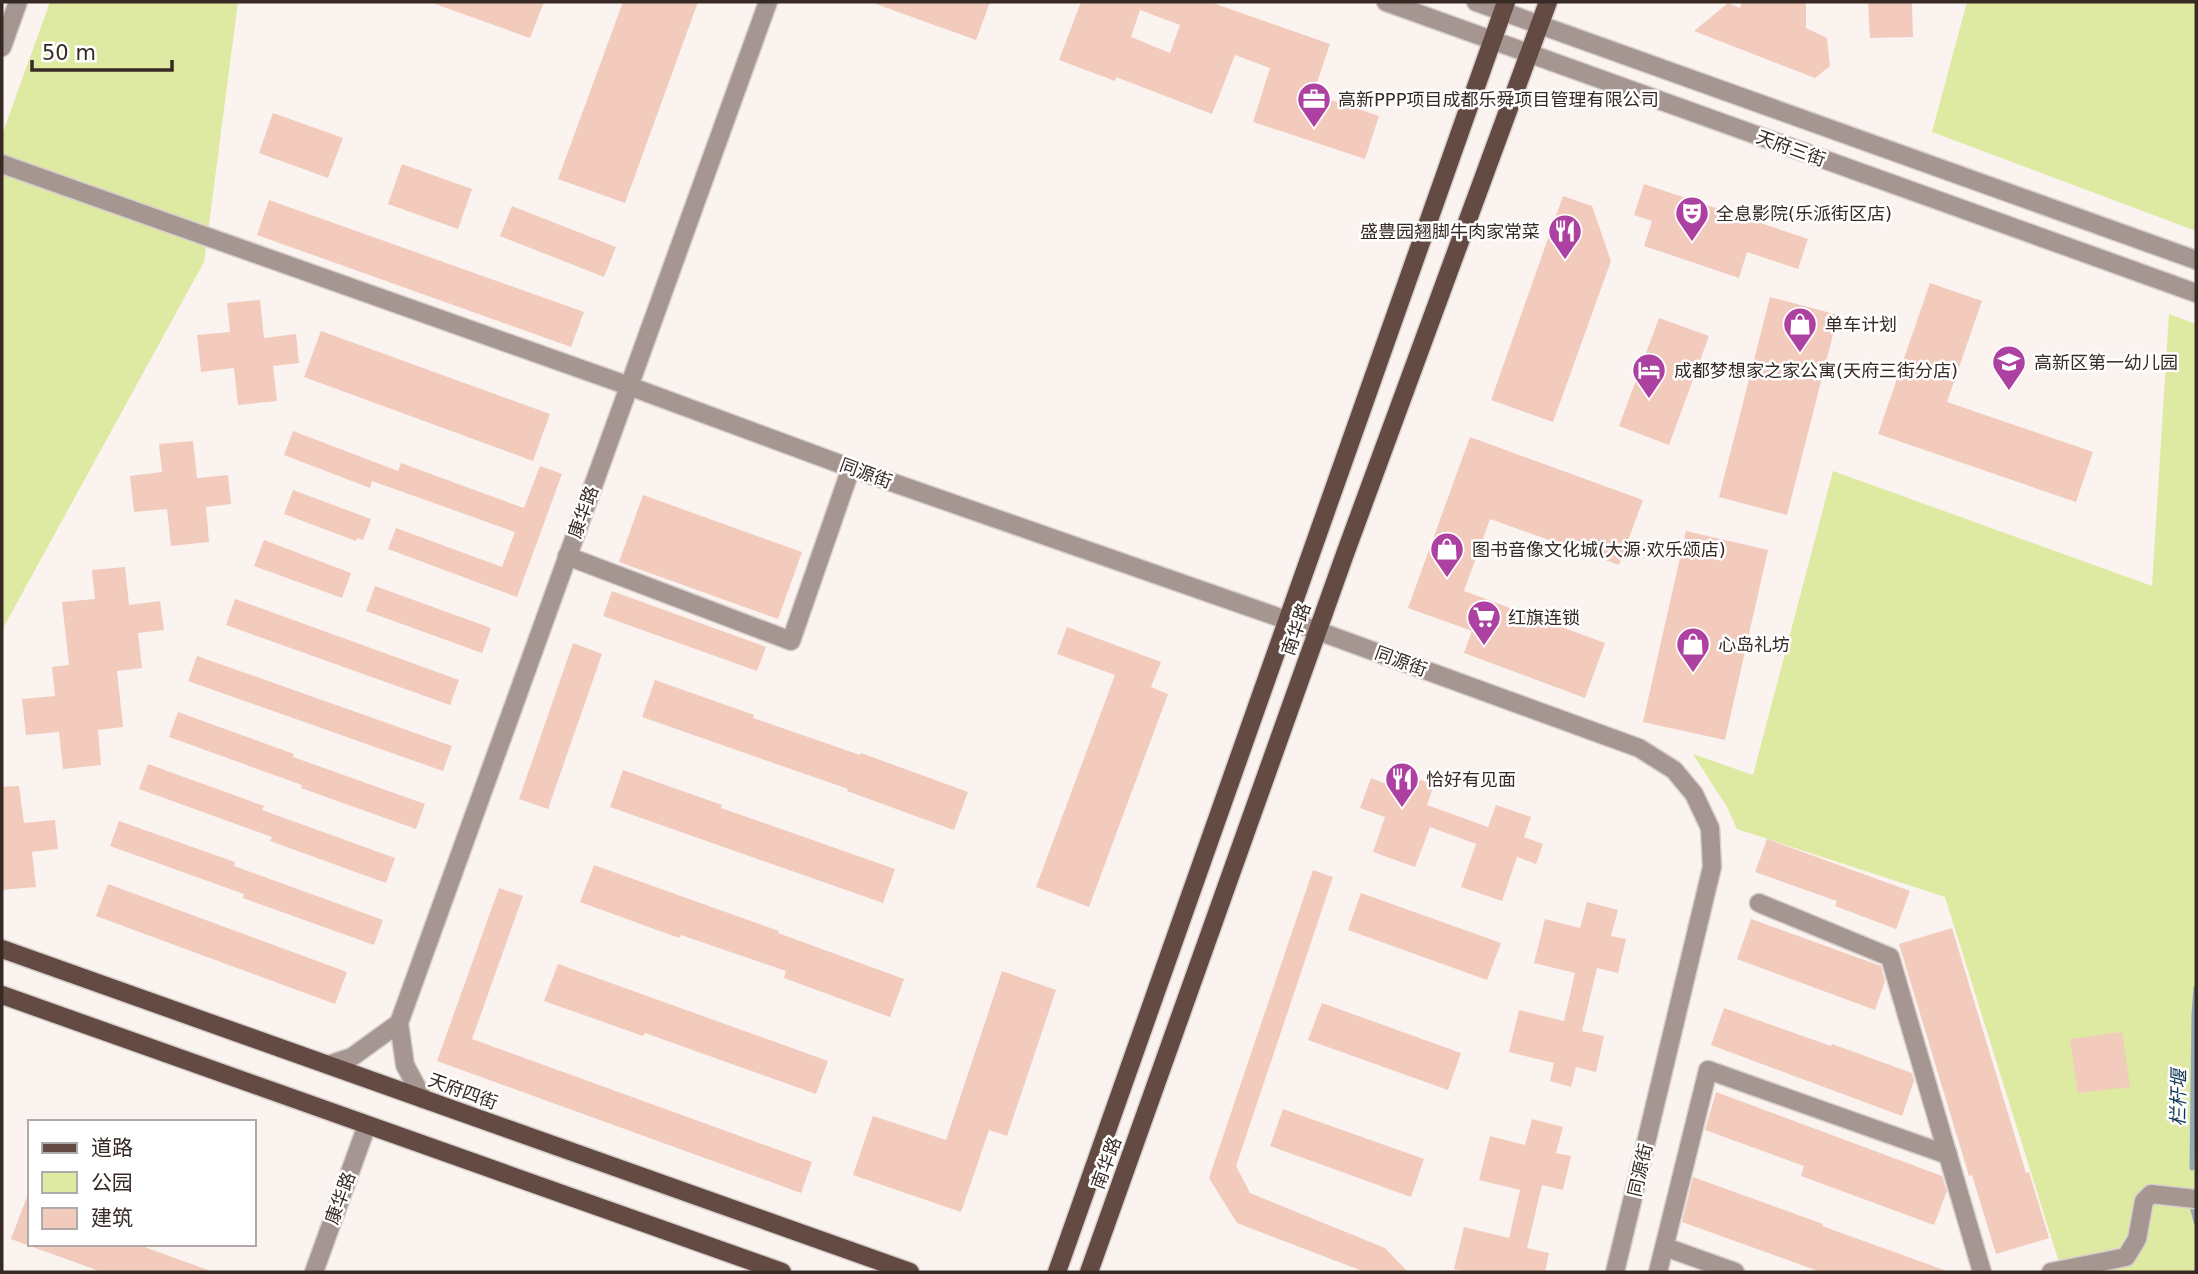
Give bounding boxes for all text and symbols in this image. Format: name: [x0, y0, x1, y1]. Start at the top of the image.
scale bar: [32, 28, 172, 72]
text: 50 m: [42, 41, 96, 65]
office icon: 高新PPP项目成都乐舜项目管理有限公司: [1295, 80, 1333, 129]
place label: 高新PPP项目成都乐舜项目管理有限公司: [1338, 89, 1659, 110]
street label: 天府三街: [1754, 126, 1828, 170]
theatre icon: 全息影院(乐派街区店): [1673, 194, 1711, 243]
place label: 全息影院(乐派街区店): [1716, 203, 1892, 224]
restaurant icon: 盛豊园翘脚牛肉家常菜: [1546, 212, 1584, 261]
place label: 盛豊园翘脚牛肉家常菜: [1360, 221, 1540, 242]
shop icon: 单车计划: [1781, 305, 1819, 354]
place label: 单车计划: [1825, 314, 1897, 335]
school or university icon: 高新区第一幼儿园: [1990, 343, 2028, 392]
hotel icon: 成都梦想家之家公寓(天府三街分店): [1630, 351, 1668, 400]
place label: 高新区第一幼儿园: [2034, 352, 2178, 373]
place label: 成都梦想家之家公寓(天府三街分店): [1674, 360, 1958, 381]
street label: 同源街: [837, 454, 895, 492]
street label: 康华路: [564, 483, 602, 541]
shop icon: 图书音像文化城(大源·欢乐颂店): [1428, 530, 1466, 579]
place label: 图书音像文化城(大源·欢乐颂店): [1472, 539, 1726, 560]
supermarket icon: 红旗连锁: [1465, 598, 1503, 647]
street label: 南华路: [1277, 600, 1315, 658]
place label: 红旗连锁: [1508, 607, 1580, 628]
shop icon: 心岛礼坊: [1674, 625, 1712, 674]
place label: 心岛礼坊: [1718, 634, 1790, 655]
street label: 同源街: [1372, 642, 1430, 680]
restaurant icon: 恰好有见面: [1383, 760, 1421, 809]
place label: 恰好有见面: [1426, 769, 1516, 790]
water label: 栏杆堰: [2167, 1066, 2190, 1127]
street label: 天府四街: [426, 1069, 500, 1113]
legend: [28, 1120, 256, 1246]
street label: 南华路: [1087, 1134, 1125, 1192]
text: 道路: [91, 1136, 133, 1160]
street label: 同源街: [1624, 1141, 1656, 1199]
street label: 康华路: [321, 1169, 359, 1227]
text: 公园: [91, 1171, 133, 1195]
text: 建筑: [91, 1206, 133, 1230]

